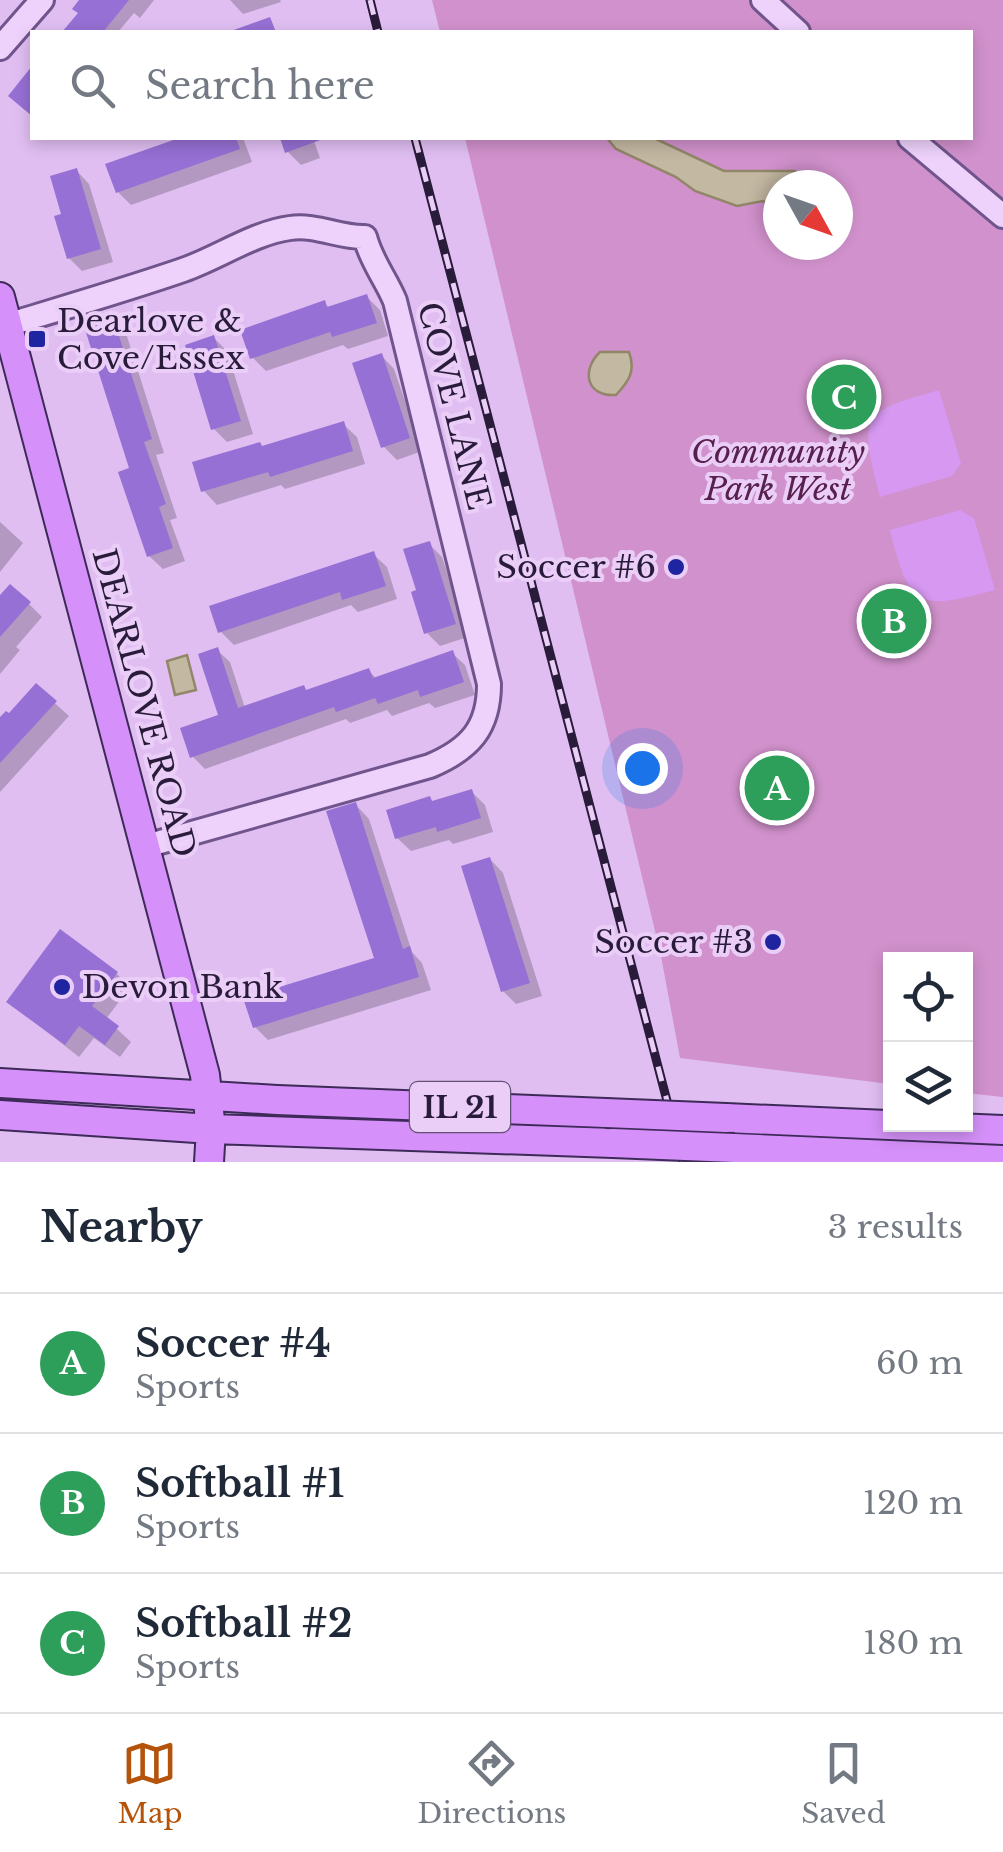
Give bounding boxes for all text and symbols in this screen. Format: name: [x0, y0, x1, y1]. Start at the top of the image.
search box: [30, 30, 973, 140]
icon: search: [65, 58, 120, 113]
text: Search here: [145, 62, 375, 109]
north arrow: [763, 170, 853, 260]
street label: COVE LANE: [409, 298, 499, 514]
place label: Dearlove & Cove/Essex: [57, 301, 245, 378]
marker: Dearlove & Cove/Essex: [26, 328, 48, 350]
pin: C: [812, 360, 876, 434]
park label: Community Park West: [691, 432, 865, 509]
street label: DEARLOVE ROAD: [84, 544, 204, 862]
place label: Soccer #6: [496, 547, 656, 587]
marker: Soccer #6: [665, 556, 687, 578]
pin: B: [862, 584, 926, 658]
your location: [617, 743, 668, 794]
pin: A: [744, 750, 810, 826]
place label: Soccer #3: [594, 922, 753, 962]
marker: Soccer #3: [762, 931, 784, 953]
map controls: [883, 952, 973, 1132]
button: locate: [883, 952, 973, 1042]
place label: Devon Bank: [82, 967, 284, 1007]
marker: Devon Bank: [51, 976, 73, 998]
button: layers: [883, 1042, 973, 1132]
road number: IL 21: [410, 1082, 510, 1132]
text: Nearby: [40, 1201, 203, 1253]
text: 3 results: [828, 1207, 963, 1247]
text: Soccer #4: [135, 1320, 331, 1367]
text: A: [60, 1343, 85, 1383]
text: 60 m: [876, 1343, 963, 1383]
text: Sports: [135, 1367, 240, 1407]
text: Softball #1: [135, 1460, 344, 1507]
text: B: [60, 1483, 85, 1523]
text: 120 m: [863, 1483, 963, 1523]
text: Sports: [135, 1507, 240, 1547]
text: Softball #2: [135, 1600, 353, 1647]
text: C: [59, 1623, 86, 1663]
text: 180 m: [863, 1623, 963, 1663]
text: Sports: [135, 1647, 240, 1687]
tab: Map: [117, 1736, 182, 1831]
tab: Directions: [417, 1736, 566, 1831]
tab: Saved: [801, 1736, 886, 1831]

